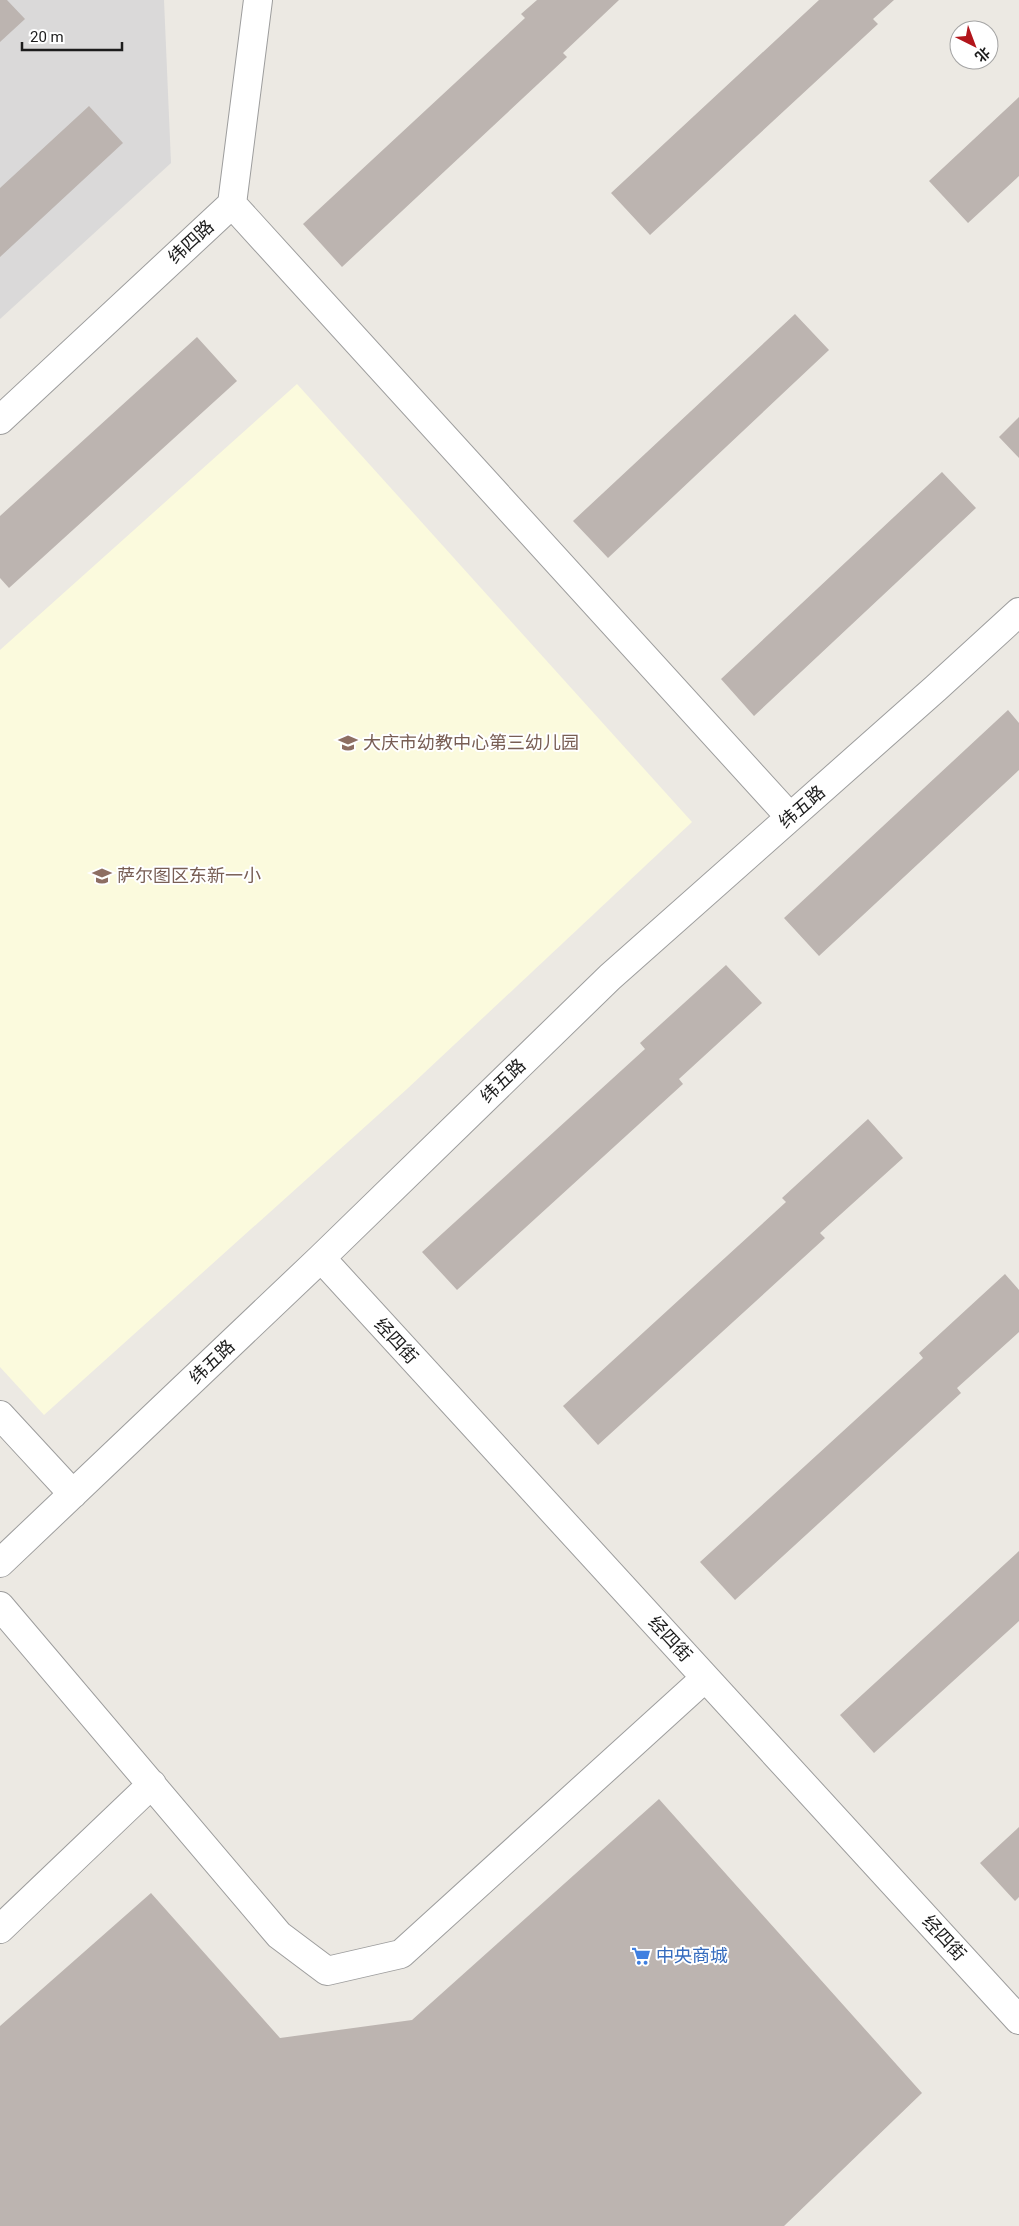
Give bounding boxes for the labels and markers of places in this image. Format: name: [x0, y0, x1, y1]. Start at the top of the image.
school or university icon: 大庆市幼教中心第三幼儿园: [337, 732, 359, 754]
place label: 大庆市幼教中心第三幼儿园: [363, 732, 579, 753]
school or university icon: 萨尔图区东新一小: [91, 865, 113, 887]
place label: 萨尔图区东新一小: [117, 865, 261, 886]
supermarket icon: 中央商城: [630, 1945, 652, 1967]
place label: 中央商城: [656, 1945, 728, 1966]

